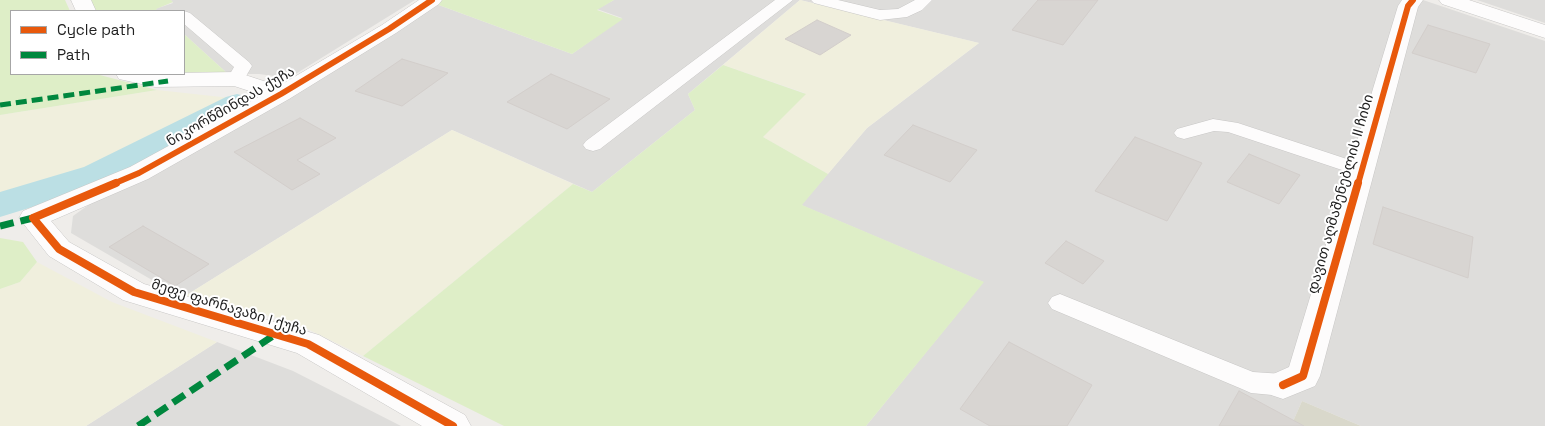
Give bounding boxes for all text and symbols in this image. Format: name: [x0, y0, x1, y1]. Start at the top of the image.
legend: [10, 10, 185, 75]
text: Cycle path: [57, 20, 135, 39]
text: Path: [57, 45, 90, 64]
street label: ნიკორწმინდას ქუჩა: [164, 63, 298, 151]
street label: დავით აღმაშენებლის II ჩიხი: [1304, 92, 1378, 296]
street label: მეფე ფარნავაზი I ქუჩა: [149, 276, 309, 340]

